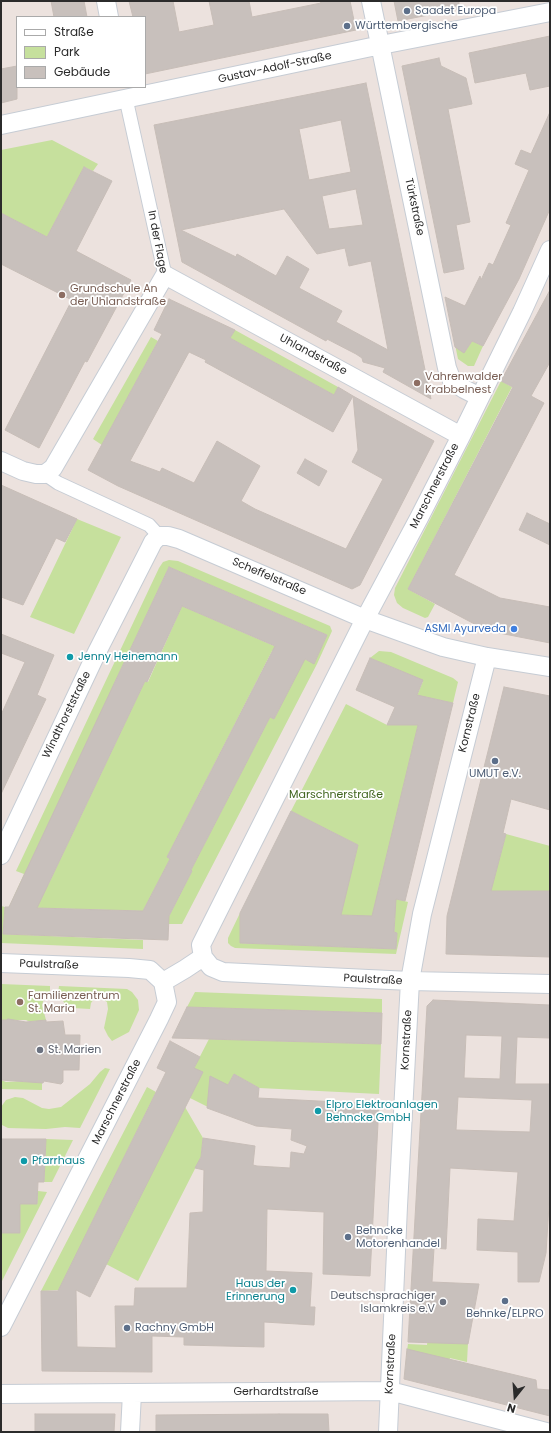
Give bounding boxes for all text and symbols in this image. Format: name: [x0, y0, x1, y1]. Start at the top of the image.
place label: Saadet Europa: [415, 4, 496, 18]
marker: Saadet Europa: [402, 6, 412, 16]
legend: [16, 16, 146, 88]
place label: Württembergische: [355, 19, 458, 33]
marker: Württembergische: [342, 21, 352, 31]
text: Straße: [54, 23, 94, 40]
text: Park: [54, 43, 80, 60]
street label: Gustav-Adolf-Straße: [217, 50, 333, 86]
text: Gebäude: [54, 63, 110, 80]
street label: Türkstraße: [401, 177, 427, 237]
street label: In der Flage: [144, 209, 170, 275]
place label: Grundschule An der Uhlandstraße: [70, 282, 166, 308]
marker: Grundschule An der Uhlandstraße: [57, 290, 67, 300]
street label: Uhlandstraße: [277, 332, 349, 378]
place label: Vahrenwalder Krabbelnest: [425, 370, 502, 396]
marker: Vahrenwalder Krabbelnest: [412, 378, 422, 388]
street label: Marschnerstraße: [408, 441, 462, 531]
street label: Scheffelstraße: [230, 555, 308, 599]
place label: ASMI Ayurveda: [424, 622, 506, 636]
marker: ASMI Ayurveda: [509, 624, 519, 634]
place label: Jenny Heinemann: [78, 650, 178, 664]
marker: Jenny Heinemann: [65, 652, 75, 662]
street label: Windthorststraße: [40, 669, 94, 761]
street label: Kornstraße: [456, 692, 484, 754]
marker: UMUT e.V.: [490, 756, 500, 766]
place label: UMUT e.V.: [469, 767, 521, 781]
park label: Marschnerstraße: [289, 788, 383, 802]
street label: Paulstraße: [19, 957, 79, 973]
street label: Paulstraße: [343, 972, 403, 988]
place label: Familienzentrum St. Maria: [28, 989, 120, 1015]
marker: Familienzentrum St. Maria: [15, 997, 25, 1007]
street label: Kornstraße: [399, 1010, 415, 1070]
place label: St. Marien: [48, 1043, 101, 1057]
marker: St. Marien: [35, 1045, 45, 1055]
street label: Marschnerstraße: [90, 1057, 144, 1147]
place label: Elpro Elektroanlagen Behncke GmbH: [326, 1098, 438, 1124]
marker: Elpro Elektroanlagen Behncke GmbH: [313, 1106, 323, 1116]
place label: Pfarrhaus: [32, 1154, 85, 1168]
marker: Pfarrhaus: [19, 1156, 29, 1166]
place label: Behncke Motorenhandel: [356, 1224, 440, 1250]
marker: Behncke Motorenhandel: [343, 1232, 353, 1242]
place label: Haus der Erinnerung: [226, 1277, 285, 1303]
marker: Haus der Erinnerung: [288, 1285, 298, 1295]
place label: Deutschsprachiger Islamkreis e.V: [330, 1289, 435, 1315]
marker: Behnke/ELPRO: [500, 1296, 510, 1306]
marker: Deutschsprachiger Islamkreis e.V: [438, 1297, 448, 1307]
place label: Behnke/ELPRO: [466, 1307, 544, 1321]
place label: Rachny GmbH: [135, 1321, 214, 1335]
marker: Rachny GmbH: [122, 1323, 132, 1333]
street label: Kornstraße: [383, 1334, 399, 1394]
north arrow: [495, 1377, 535, 1417]
street label: Gerhardtstraße: [233, 1385, 319, 1399]
text: N: [505, 1400, 518, 1417]

